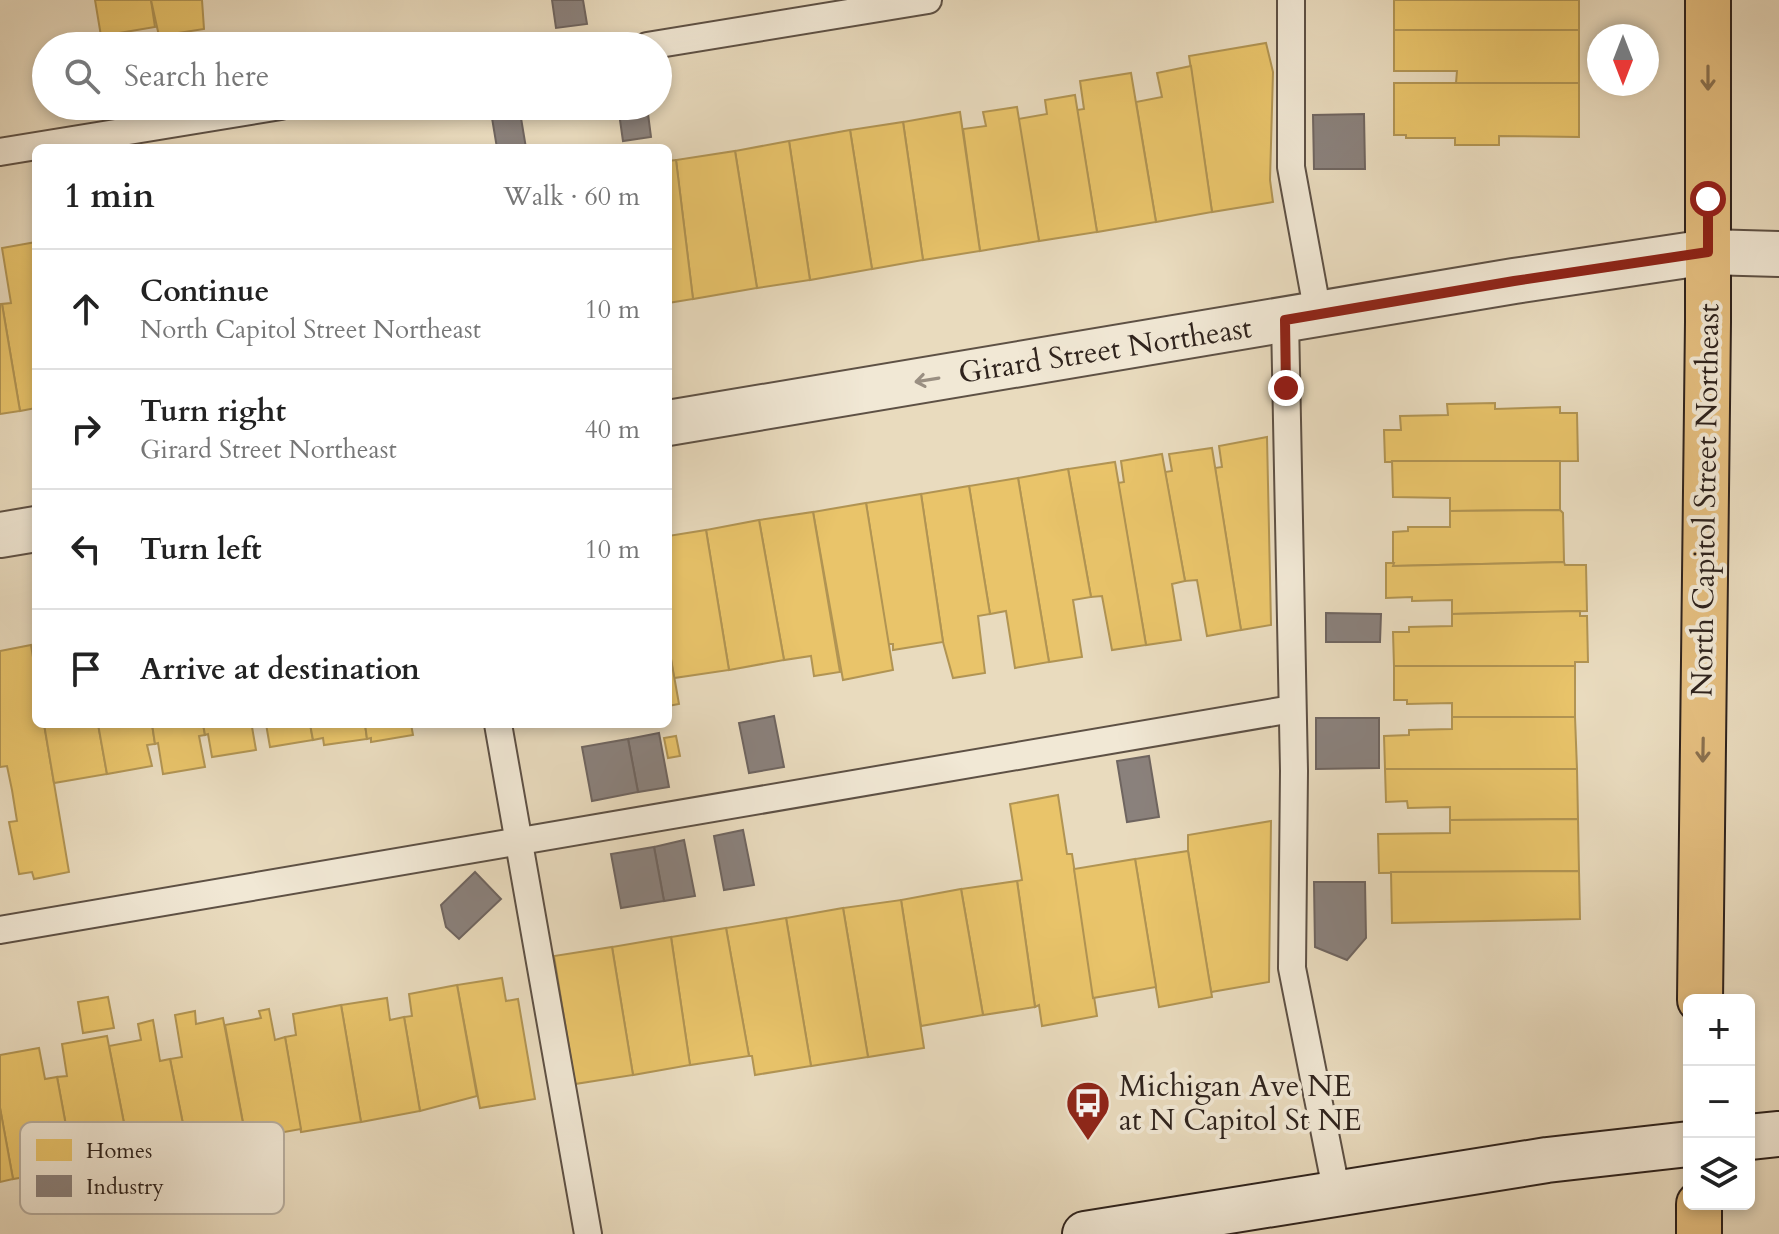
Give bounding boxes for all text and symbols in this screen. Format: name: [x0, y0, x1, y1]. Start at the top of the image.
north arrow: [1587, 24, 1659, 96]
search box: [32, 32, 672, 120]
icon: search: [60, 54, 104, 98]
text: Search here: [124, 56, 269, 97]
one-way arrow: [1700, 64, 1716, 91]
text: 1 min: [64, 173, 155, 219]
text: Walk · 60 m: [503, 179, 640, 214]
route start: [1690, 181, 1726, 217]
text: Continue: [140, 271, 269, 312]
icon: ahead: [64, 287, 108, 331]
text: 10 m: [584, 292, 640, 327]
street label: North Capitol Street Northeast: [1682, 302, 1729, 697]
street label: Girard Street Northeast: [956, 307, 1255, 394]
text: North Capitol Street Northeast: [140, 312, 481, 347]
route end: [1268, 370, 1304, 406]
one-way arrow: [915, 373, 941, 388]
text: Turn right: [140, 391, 286, 432]
icon: right: [64, 407, 108, 451]
text: 40 m: [584, 412, 640, 447]
text: Girard Street Northeast: [140, 432, 397, 467]
icon: left: [64, 527, 108, 571]
text: Turn left: [140, 529, 262, 570]
text: 10 m: [584, 532, 640, 567]
icon: arrive: [64, 647, 108, 691]
text: Arrive at destination: [140, 649, 420, 690]
one-way arrow: [1695, 736, 1711, 763]
map controls: [1683, 994, 1755, 1210]
button: +: [1683, 994, 1755, 1066]
place label: Michigan Ave NE at N Capitol St NE: [1119, 1066, 1362, 1141]
button: −: [1683, 1066, 1755, 1138]
bus stop icon: Michigan Ave NE at N Capitol St NE: [1064, 1079, 1112, 1142]
legend: [20, 1122, 284, 1214]
text: Homes: [86, 1136, 152, 1166]
button: layers: [1683, 1138, 1755, 1210]
text: Industry: [86, 1172, 164, 1202]

